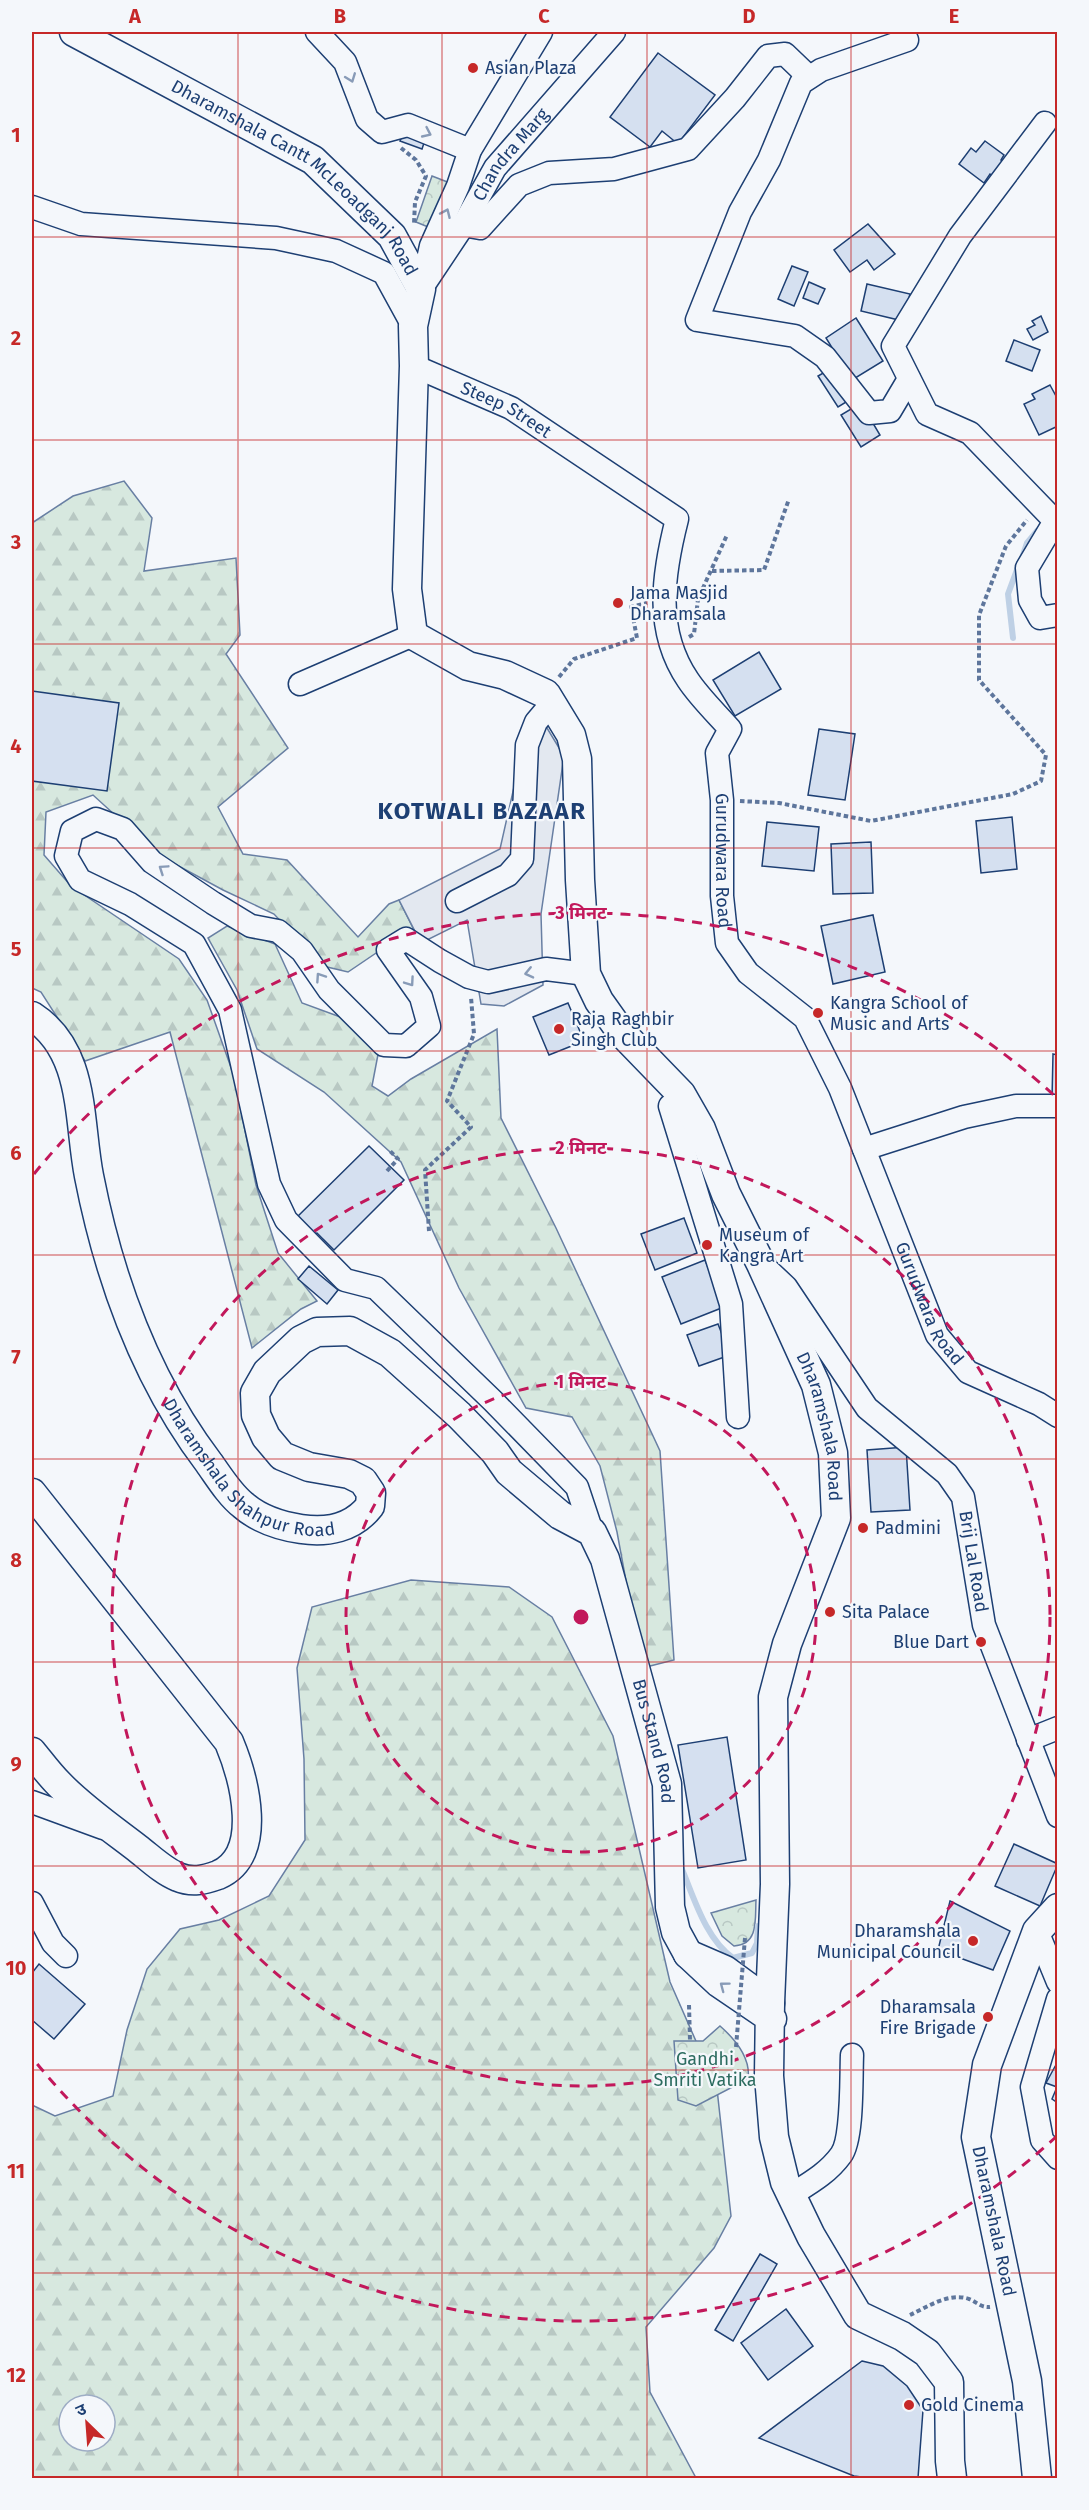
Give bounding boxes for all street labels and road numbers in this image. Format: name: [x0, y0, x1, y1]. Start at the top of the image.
street label: Dharamshala Cantt McLeoadganj Road: [167, 75, 423, 279]
street label: Chandra Marg: [468, 103, 554, 205]
street label: Steep Street: [457, 377, 556, 443]
street label: Gurudwara Road: [710, 792, 736, 929]
street label: Gurudwara Road: [891, 1239, 969, 1370]
street label: Dharamshala Road: [792, 1349, 846, 1502]
street label: Dharamshala Shahpur Road: [158, 1395, 337, 1541]
street label: Brij Lal Road: [954, 1509, 993, 1614]
street label: Bus Stand Road: [628, 1676, 678, 1804]
street label: Dharamshala Road: [967, 2144, 1021, 2298]

